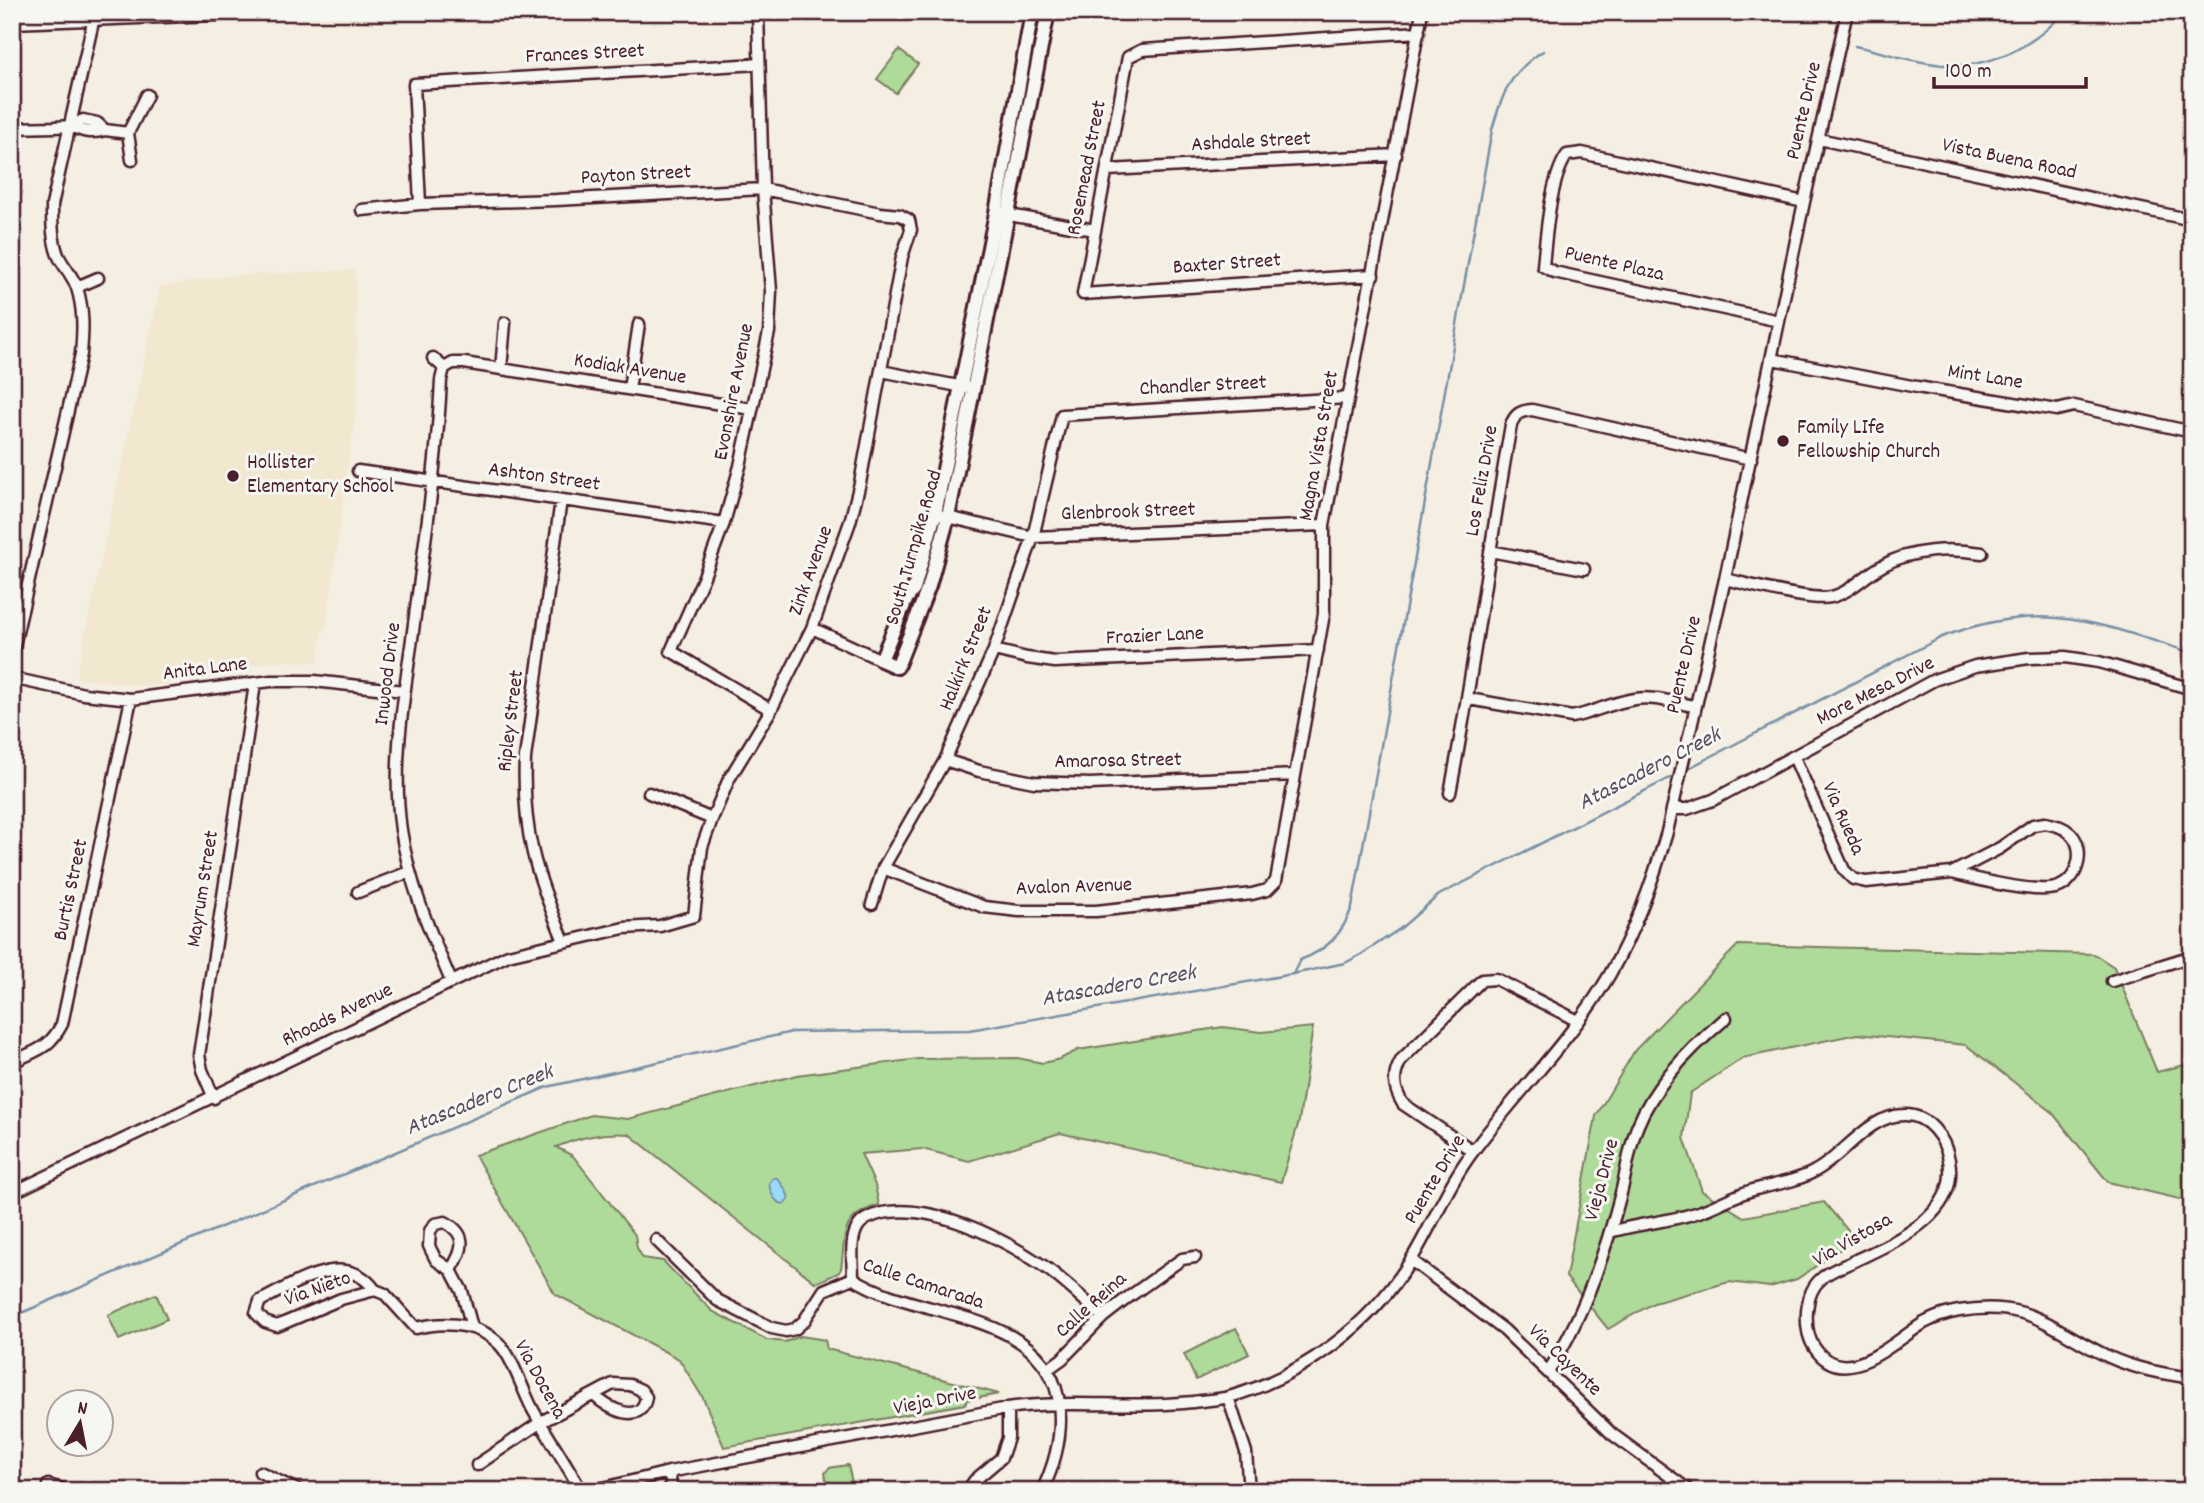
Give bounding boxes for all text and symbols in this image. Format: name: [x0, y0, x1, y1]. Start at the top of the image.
street label: Frances Street: [525, 37, 645, 73]
scale bar: [1934, 46, 2087, 90]
text: 100 m: [1945, 58, 1992, 88]
street label: Puente Drive: [1779, 59, 1831, 163]
street label: Rosemead Street: [1060, 98, 1116, 238]
street label: Ashdale Street: [1190, 125, 1312, 161]
street label: Vista Buena Road: [1939, 131, 2079, 189]
street label: Payton Street: [580, 158, 692, 194]
street label: Puente Plaza: [1561, 239, 1668, 291]
street label: Baxter Street: [1172, 246, 1282, 284]
street label: Evonshire Avenue: [707, 321, 763, 463]
street label: Kodiak Avenue: [572, 346, 688, 394]
street label: Mint Lane: [1945, 357, 2025, 399]
street label: Magna Vista Street: [1292, 368, 1348, 523]
street label: Chandler Street: [1139, 369, 1268, 405]
place label: Family LIfe Fellowship Church: [1797, 414, 1940, 468]
street label: Los Feliz Drive: [1458, 423, 1508, 539]
marker: Family LIfe Fellowship Church: [1775, 433, 1791, 449]
place label: Hollister Elementary School: [247, 449, 394, 503]
street label: Ashton Street: [486, 455, 602, 501]
street label: South Turnpike Road: [878, 467, 952, 629]
marker: Hollister Elementary School: [225, 468, 241, 484]
street label: Glenbrook Street: [1060, 496, 1196, 530]
street label: Zink Avenue: [782, 522, 842, 620]
street label: Halkirk Street: [932, 602, 1002, 716]
street label: Puente Drive: [1659, 613, 1711, 717]
street label: Frazier Lane: [1105, 619, 1205, 655]
street label: Inwood Drive: [368, 621, 410, 727]
street label: More Mesa Drive: [1812, 649, 1940, 735]
street label: Anita Lane: [161, 650, 249, 690]
street label: Ripley Street: [491, 668, 533, 774]
water label: Atascadero Creek: [1573, 719, 1729, 820]
street label: Amarosa Street: [1054, 746, 1182, 778]
street label: Via Rueda: [1813, 778, 1872, 861]
street label: Mayrum Street: [180, 828, 228, 950]
street label: Burtis Street: [47, 836, 97, 944]
street label: Avalon Avenue: [1015, 871, 1133, 905]
water label: Atascadero Creek: [1039, 957, 1201, 1017]
street label: Rhoads Avenue: [277, 976, 399, 1056]
water label: Atascadero Creek: [401, 1056, 561, 1146]
street label: Puente Drive: [1397, 1130, 1475, 1230]
street label: Vieja Drive: [1578, 1136, 1628, 1224]
street label: Via Vistosa: [1808, 1206, 1899, 1276]
street label: Calle Camarada: [858, 1251, 989, 1319]
street label: Via Nieto: [280, 1264, 356, 1316]
street label: Calle Reina: [1050, 1265, 1135, 1346]
street label: Via Cayente: [1520, 1318, 1608, 1404]
street label: Via Docena: [505, 1335, 574, 1426]
street label: Vieja Drive: [891, 1379, 979, 1425]
north arrow: [46, 1388, 116, 1458]
text: N: [75, 1396, 89, 1424]

